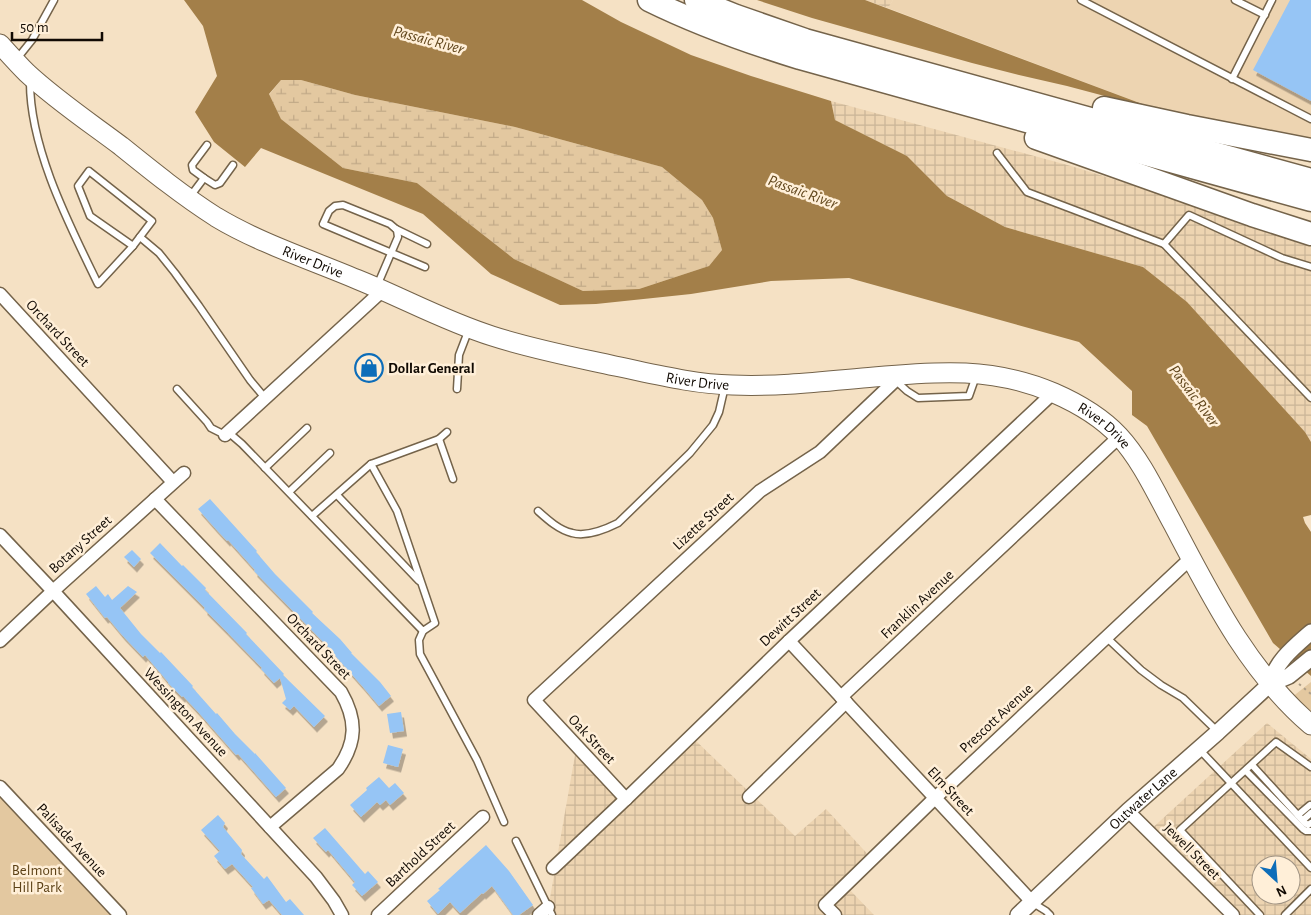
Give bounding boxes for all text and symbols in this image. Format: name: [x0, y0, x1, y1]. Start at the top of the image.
scale bar: [12, 10, 102, 42]
text: 50 m: [20, 20, 49, 35]
water label: Passaic River: [392, 23, 466, 57]
water label: Passaic River: [766, 172, 840, 212]
street label: River Drive: [280, 243, 345, 281]
street label: Orchard Street: [23, 297, 92, 370]
shop icon: Dollar General: [354, 353, 384, 383]
place label: Dollar General: [388, 361, 475, 376]
water label: Passaic River: [1166, 362, 1223, 430]
street label: River Drive: [665, 370, 730, 393]
street label: River Drive: [1075, 400, 1133, 451]
street label: Lizette Street: [670, 490, 737, 553]
street label: Botany Street: [46, 512, 115, 576]
street label: Franklin Avenue: [878, 567, 957, 642]
street label: Dewitt Street: [757, 585, 824, 649]
street label: Orchard Street: [284, 611, 354, 682]
street label: Wessington Avenue: [141, 665, 230, 760]
street label: Prescott Avenue: [957, 681, 1036, 756]
street label: Oak Street: [565, 712, 618, 767]
street label: Elm Street: [924, 764, 977, 819]
street label: Outwater Lane: [1106, 765, 1180, 833]
street label: Palisade Avenue: [34, 800, 110, 880]
street label: Barthold Street: [383, 818, 458, 890]
street label: Jewell Street: [1160, 820, 1223, 883]
north arrow: [1251, 855, 1301, 905]
park label: Belmont Hill Park: [12, 863, 62, 895]
text: N: [1274, 882, 1289, 899]

